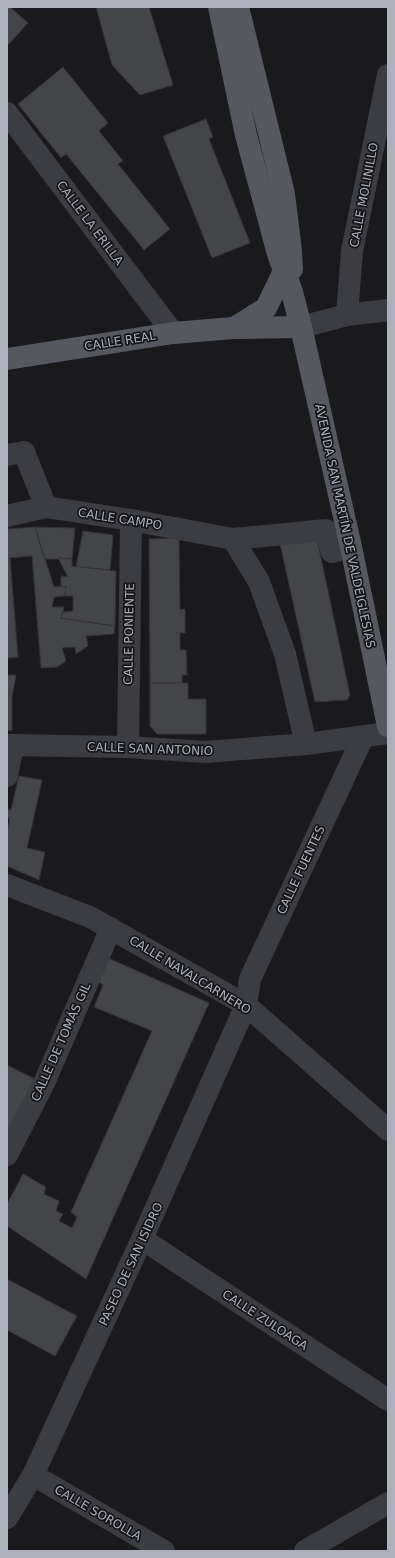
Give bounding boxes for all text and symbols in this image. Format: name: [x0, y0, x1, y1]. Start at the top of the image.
street label: CALLE MOLINILLO: [347, 141, 381, 249]
street label: CALLE LA ERILLA: [54, 178, 127, 268]
street label: CALLE REAL: [83, 328, 157, 354]
street label: AVENIDA SAN MARTÍN DE VALDEIGLESIAS: [312, 402, 379, 649]
street label: CALLE CAMPO: [77, 505, 163, 533]
street label: CALLE PONIENTE: [121, 583, 137, 685]
street label: CALLE SAN ANTONIO: [87, 740, 213, 758]
street label: CALLE FUENTES: [274, 823, 328, 917]
street label: CALLE NAVALCARNERO: [127, 933, 253, 1017]
street label: CALLE DE TOMÁS GIL: [28, 980, 94, 1103]
street label: PASEO DE SAN ISIDRO: [96, 1200, 166, 1328]
street label: CALLE ZULOAGA: [220, 1287, 311, 1353]
street label: CALLE SOROLLA: [52, 1482, 145, 1544]

